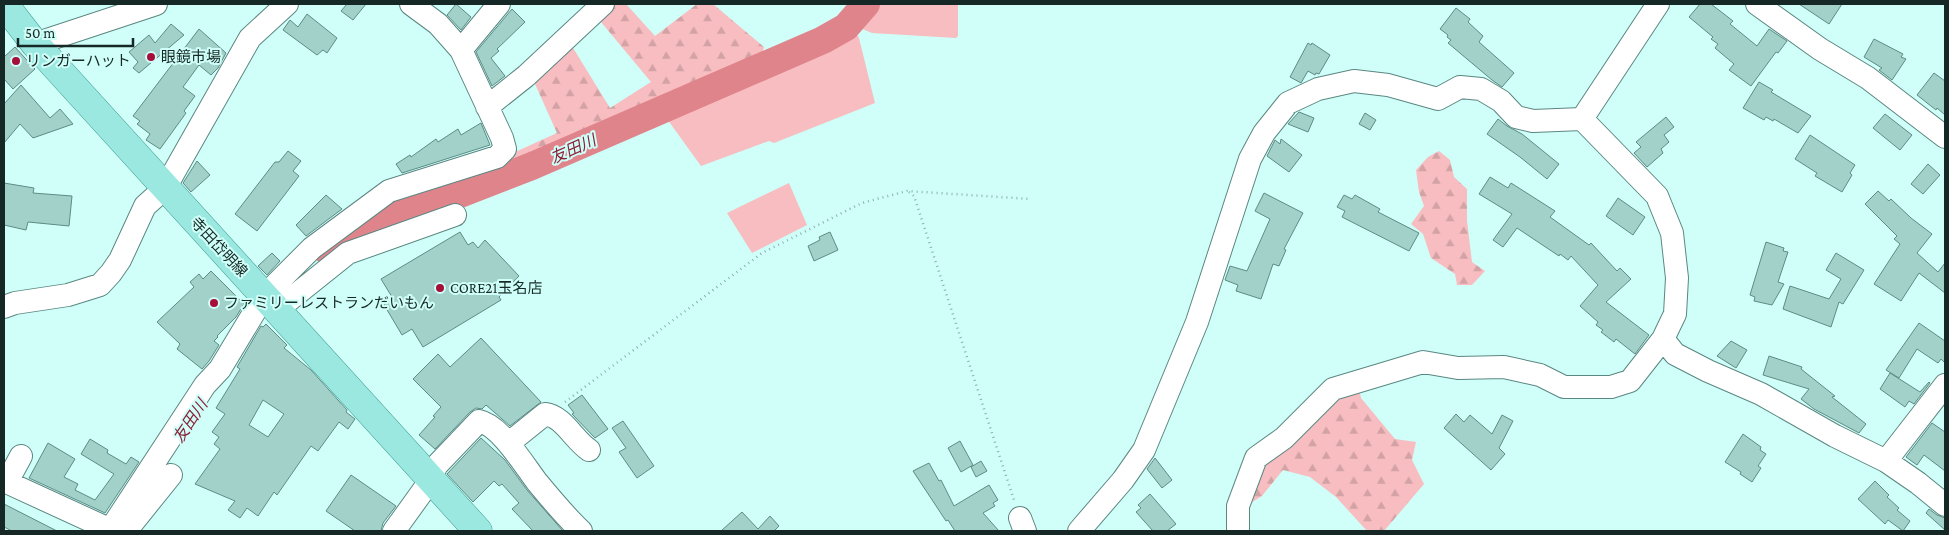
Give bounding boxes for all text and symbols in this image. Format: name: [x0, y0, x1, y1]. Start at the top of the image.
scale bar: [18, 15, 132, 47]
text: 50 m: [25, 25, 55, 41]
place label: 眼鏡市場: [161, 49, 221, 65]
marker: 眼鏡市場: [145, 51, 157, 63]
place label: リンガーハット: [26, 53, 131, 69]
marker: リンガーハット: [10, 55, 22, 67]
water label: 友田川: [548, 131, 600, 167]
street label: 寺田岱明線: [188, 214, 250, 280]
place label: CORE21玉名店: [450, 280, 542, 296]
marker: CORE21玉名店: [434, 282, 446, 294]
place label: ファミリーレストランだいもん: [224, 295, 434, 311]
marker: ファミリーレストランだいもん: [208, 297, 220, 309]
water label: 友田川: [170, 395, 212, 446]

